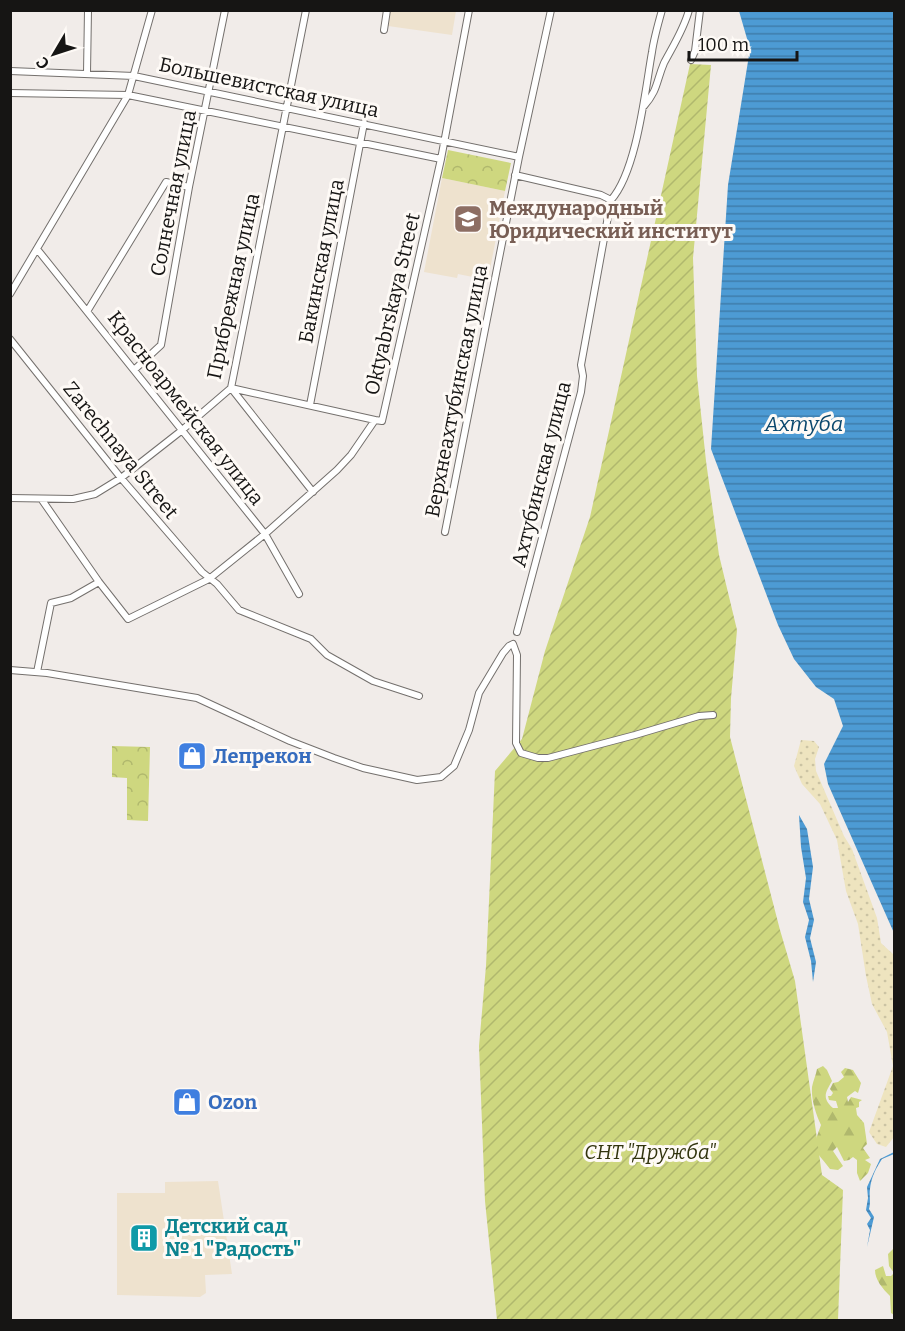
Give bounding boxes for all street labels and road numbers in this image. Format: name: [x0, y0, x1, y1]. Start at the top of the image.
street label: Большевистская улица: [157, 52, 381, 122]
street label: Солнечная улица: [145, 108, 201, 278]
street label: Бакинская улица: [293, 177, 349, 345]
street label: Прибрежная улица: [202, 191, 264, 381]
street label: Oktyabrskaya Street: [359, 211, 425, 397]
street label: Верхнеахтубинская улица: [420, 263, 492, 519]
street label: Красноармейская улица: [103, 306, 269, 510]
street label: Zarechnaya Street: [58, 377, 184, 523]
street label: Ахтубинская улица: [506, 379, 576, 569]

